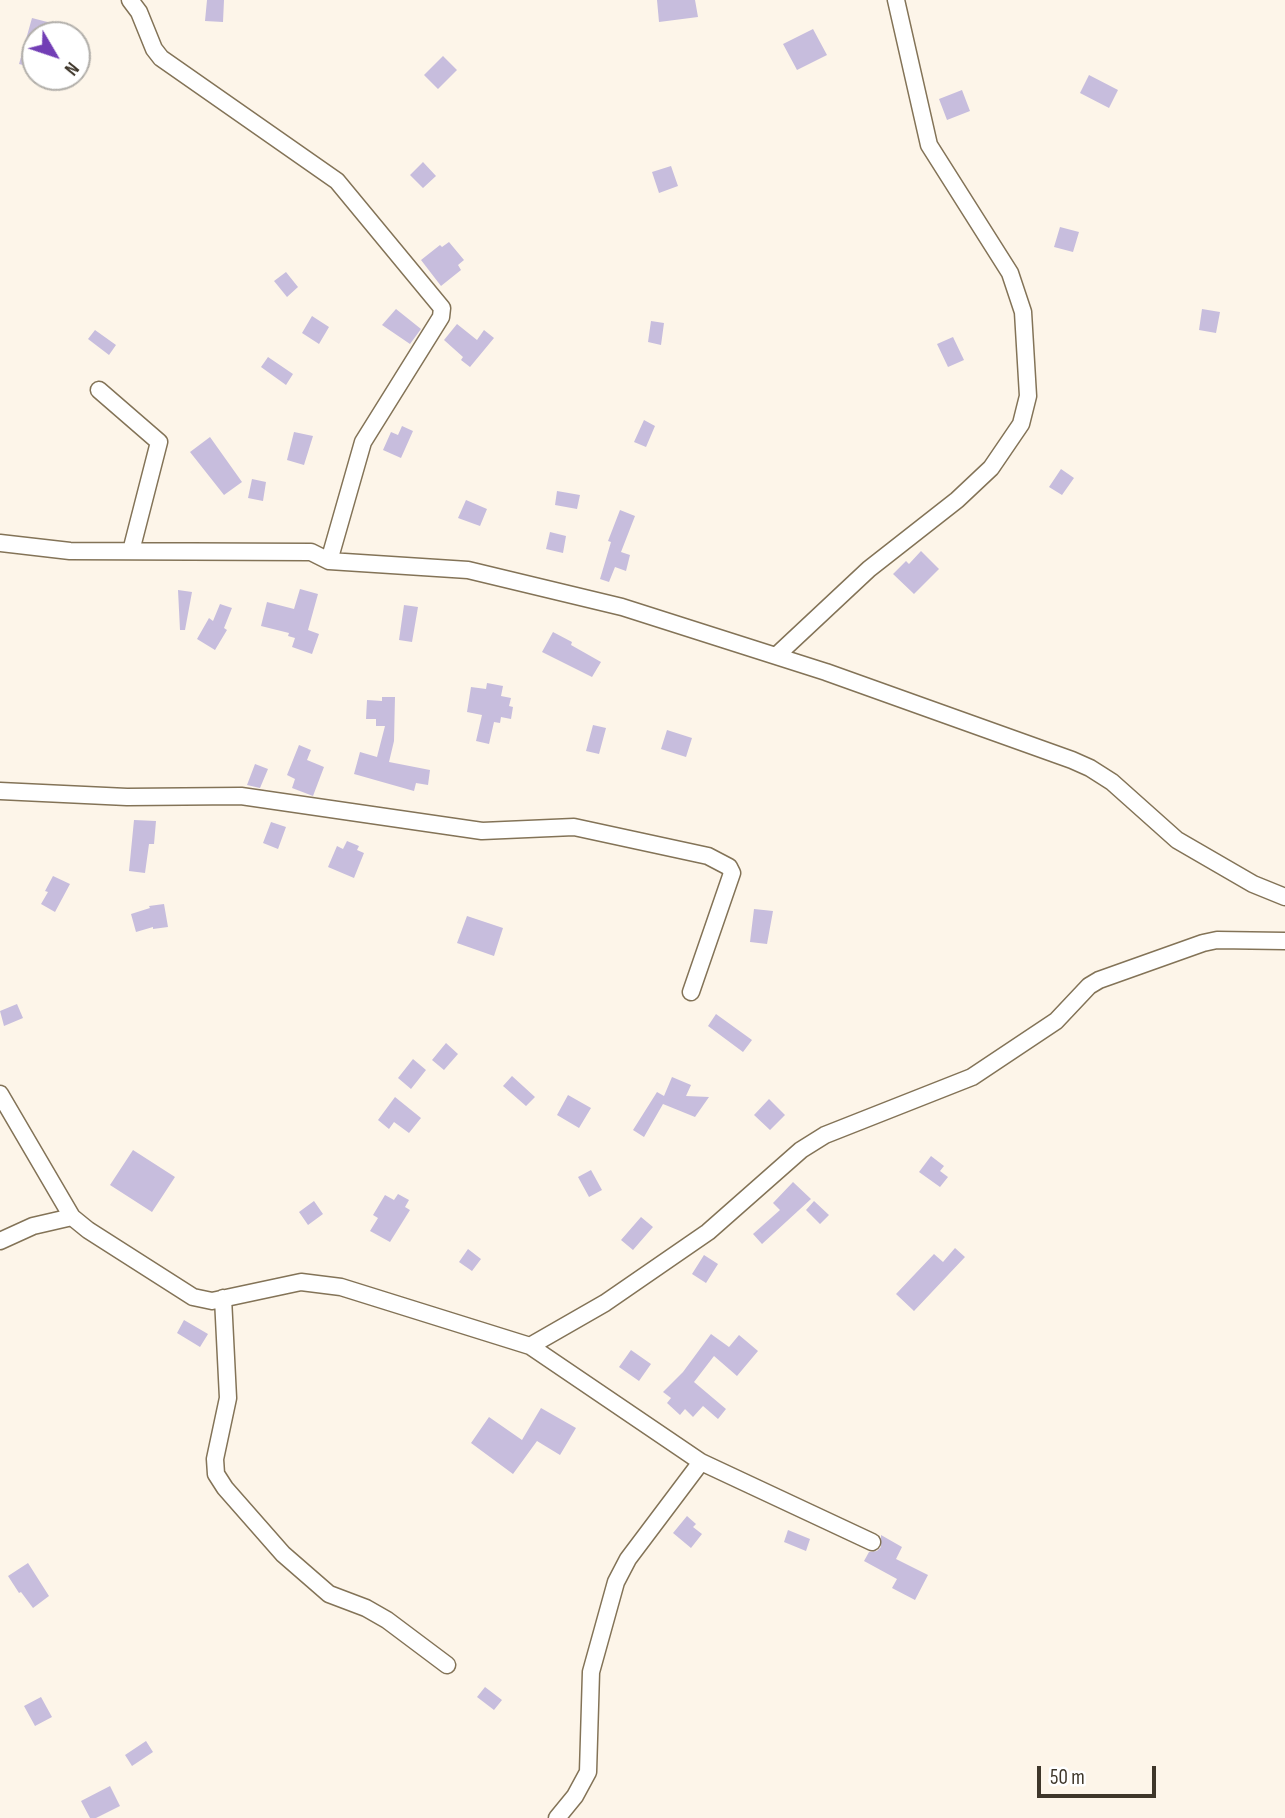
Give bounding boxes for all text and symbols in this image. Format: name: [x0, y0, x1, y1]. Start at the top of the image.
north arrow: [21, 21, 91, 91]
text: N: [59, 57, 83, 79]
scale bar: [1040, 1752, 1159, 1796]
text: 50 m: [1050, 1765, 1085, 1790]

